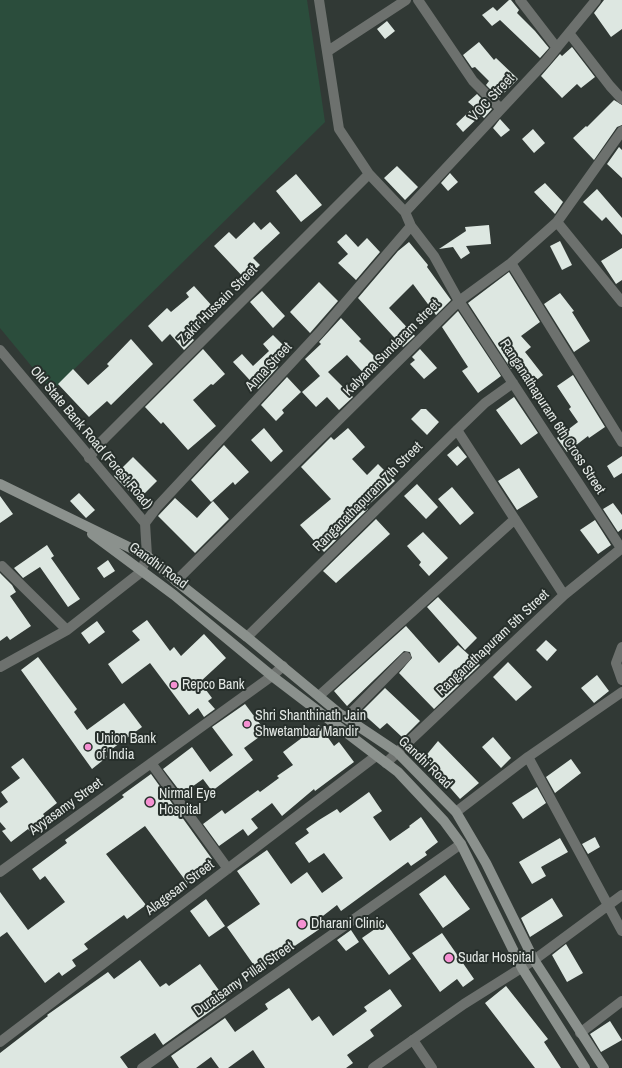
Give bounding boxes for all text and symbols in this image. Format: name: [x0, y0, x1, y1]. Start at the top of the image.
street label: VOC Street: [466, 71, 518, 125]
street label: Zakir Hussain Street: [175, 262, 261, 348]
street label: Kalyana Sundaram street: [340, 296, 444, 400]
street label: Ranganathapuram 6th Cross Street: [496, 336, 608, 498]
street label: Anna Street: [242, 339, 296, 395]
street label: Old State Bank Road (Forest Road): [26, 363, 156, 513]
street label: Ranganathapuram 7th Street: [310, 439, 426, 555]
street label: Gandhi Road: [125, 539, 191, 593]
street label: Ranganathapuram 5th Street: [433, 586, 553, 700]
place label: Repco Bank: [182, 677, 245, 693]
marker: Repco Bank: [169, 680, 179, 690]
place label: Shri Shanthinath Jain Shwetambar Mandir: [255, 708, 366, 740]
marker: Shri Shanthinath Jain Shwetambar Mandir: [242, 719, 252, 729]
place label: Union Bank of India: [96, 731, 156, 764]
street label: Gandhi Road: [395, 733, 455, 793]
marker: Union Bank of India: [83, 742, 93, 752]
street label: Ayyasamy Street: [26, 775, 106, 839]
place label: Nirmal Eye Hospital: [159, 786, 216, 818]
marker: Nirmal Eye Hospital: [144, 796, 156, 808]
street label: Alagesan Street: [142, 857, 218, 919]
place label: Dharani Clinic: [311, 916, 384, 932]
marker: Dharani Clinic: [296, 918, 308, 930]
street label: Duraisamy Pillai Street: [191, 938, 297, 1020]
place label: Sudar Hospital: [458, 950, 534, 966]
marker: Sudar Hospital: [443, 952, 455, 964]

